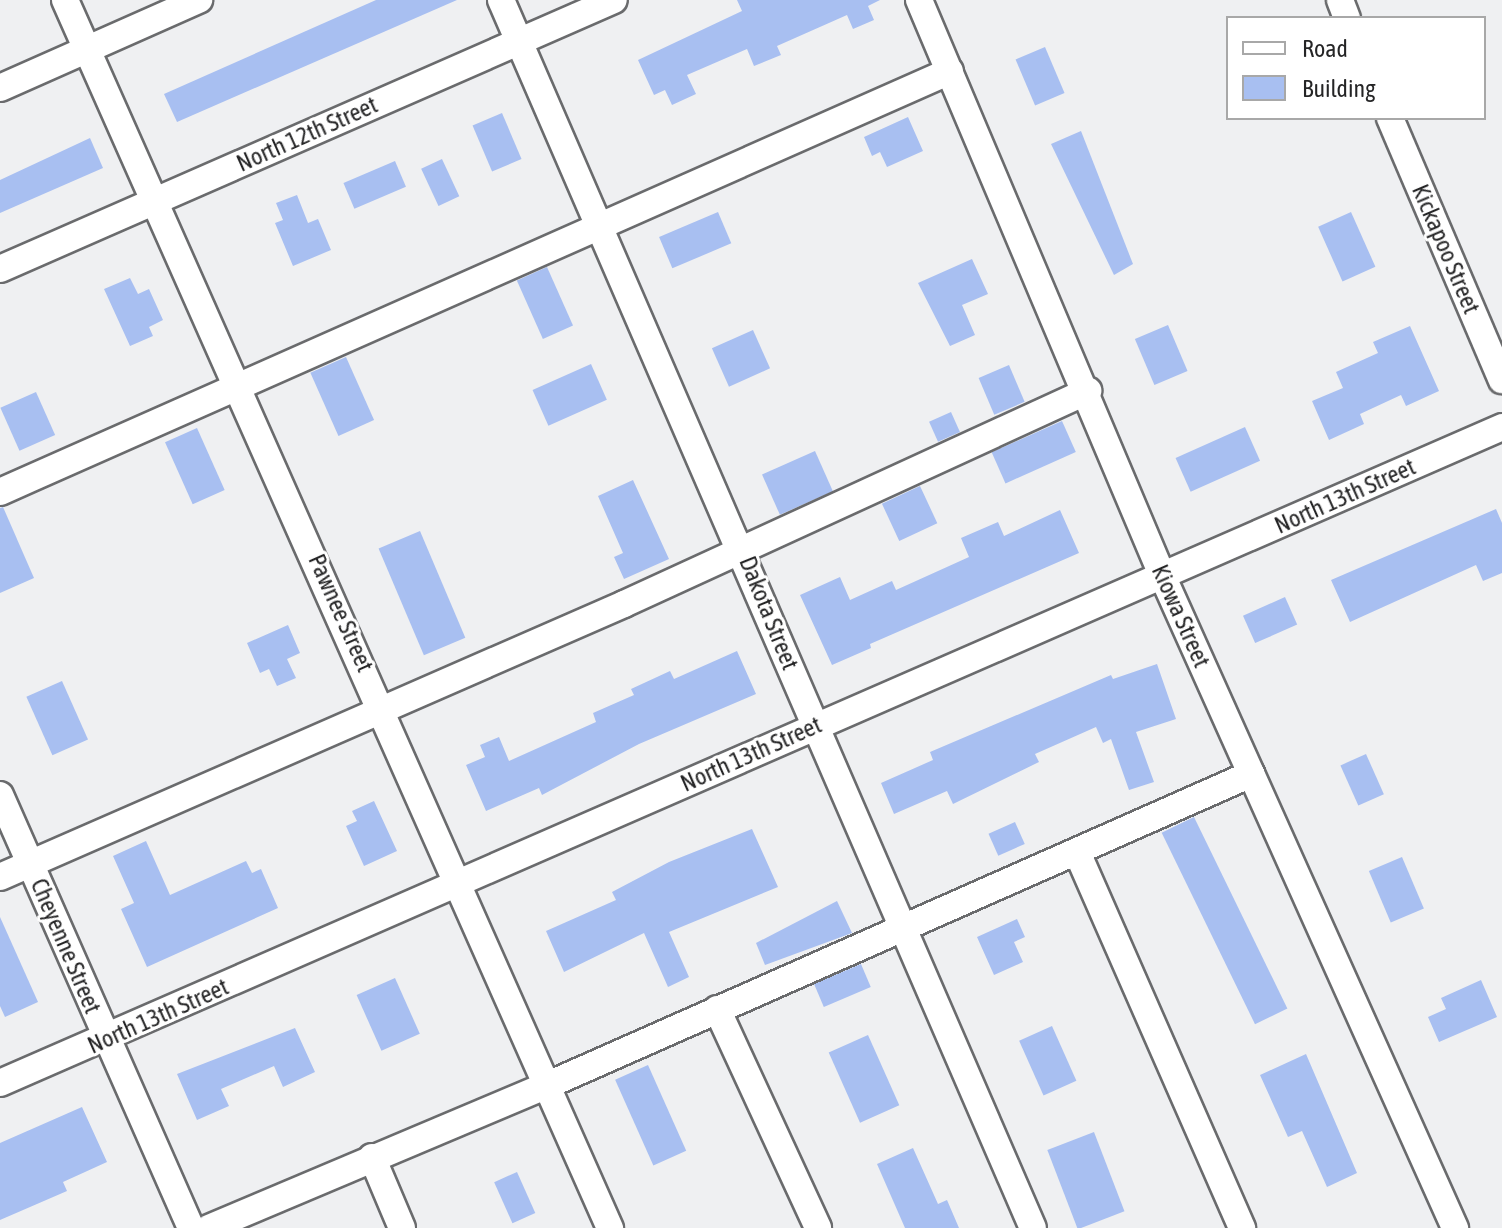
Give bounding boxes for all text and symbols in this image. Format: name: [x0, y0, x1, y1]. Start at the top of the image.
legend: [1226, 16, 1486, 120]
text: Road: [1302, 35, 1348, 62]
text: Building: [1302, 75, 1375, 102]
street label: North 12th Street: [232, 90, 382, 178]
street label: Kickapoo Street: [1406, 180, 1486, 318]
street label: North 13th Street: [1270, 452, 1420, 540]
street label: Pawnee Street: [302, 550, 380, 676]
street label: Dakota Street: [733, 552, 805, 674]
street label: Kiowa Street: [1146, 560, 1216, 672]
street label: North 13th Street: [676, 710, 826, 798]
street label: Cheyenne Street: [25, 874, 107, 1018]
street label: North 13th Street: [83, 972, 233, 1060]

